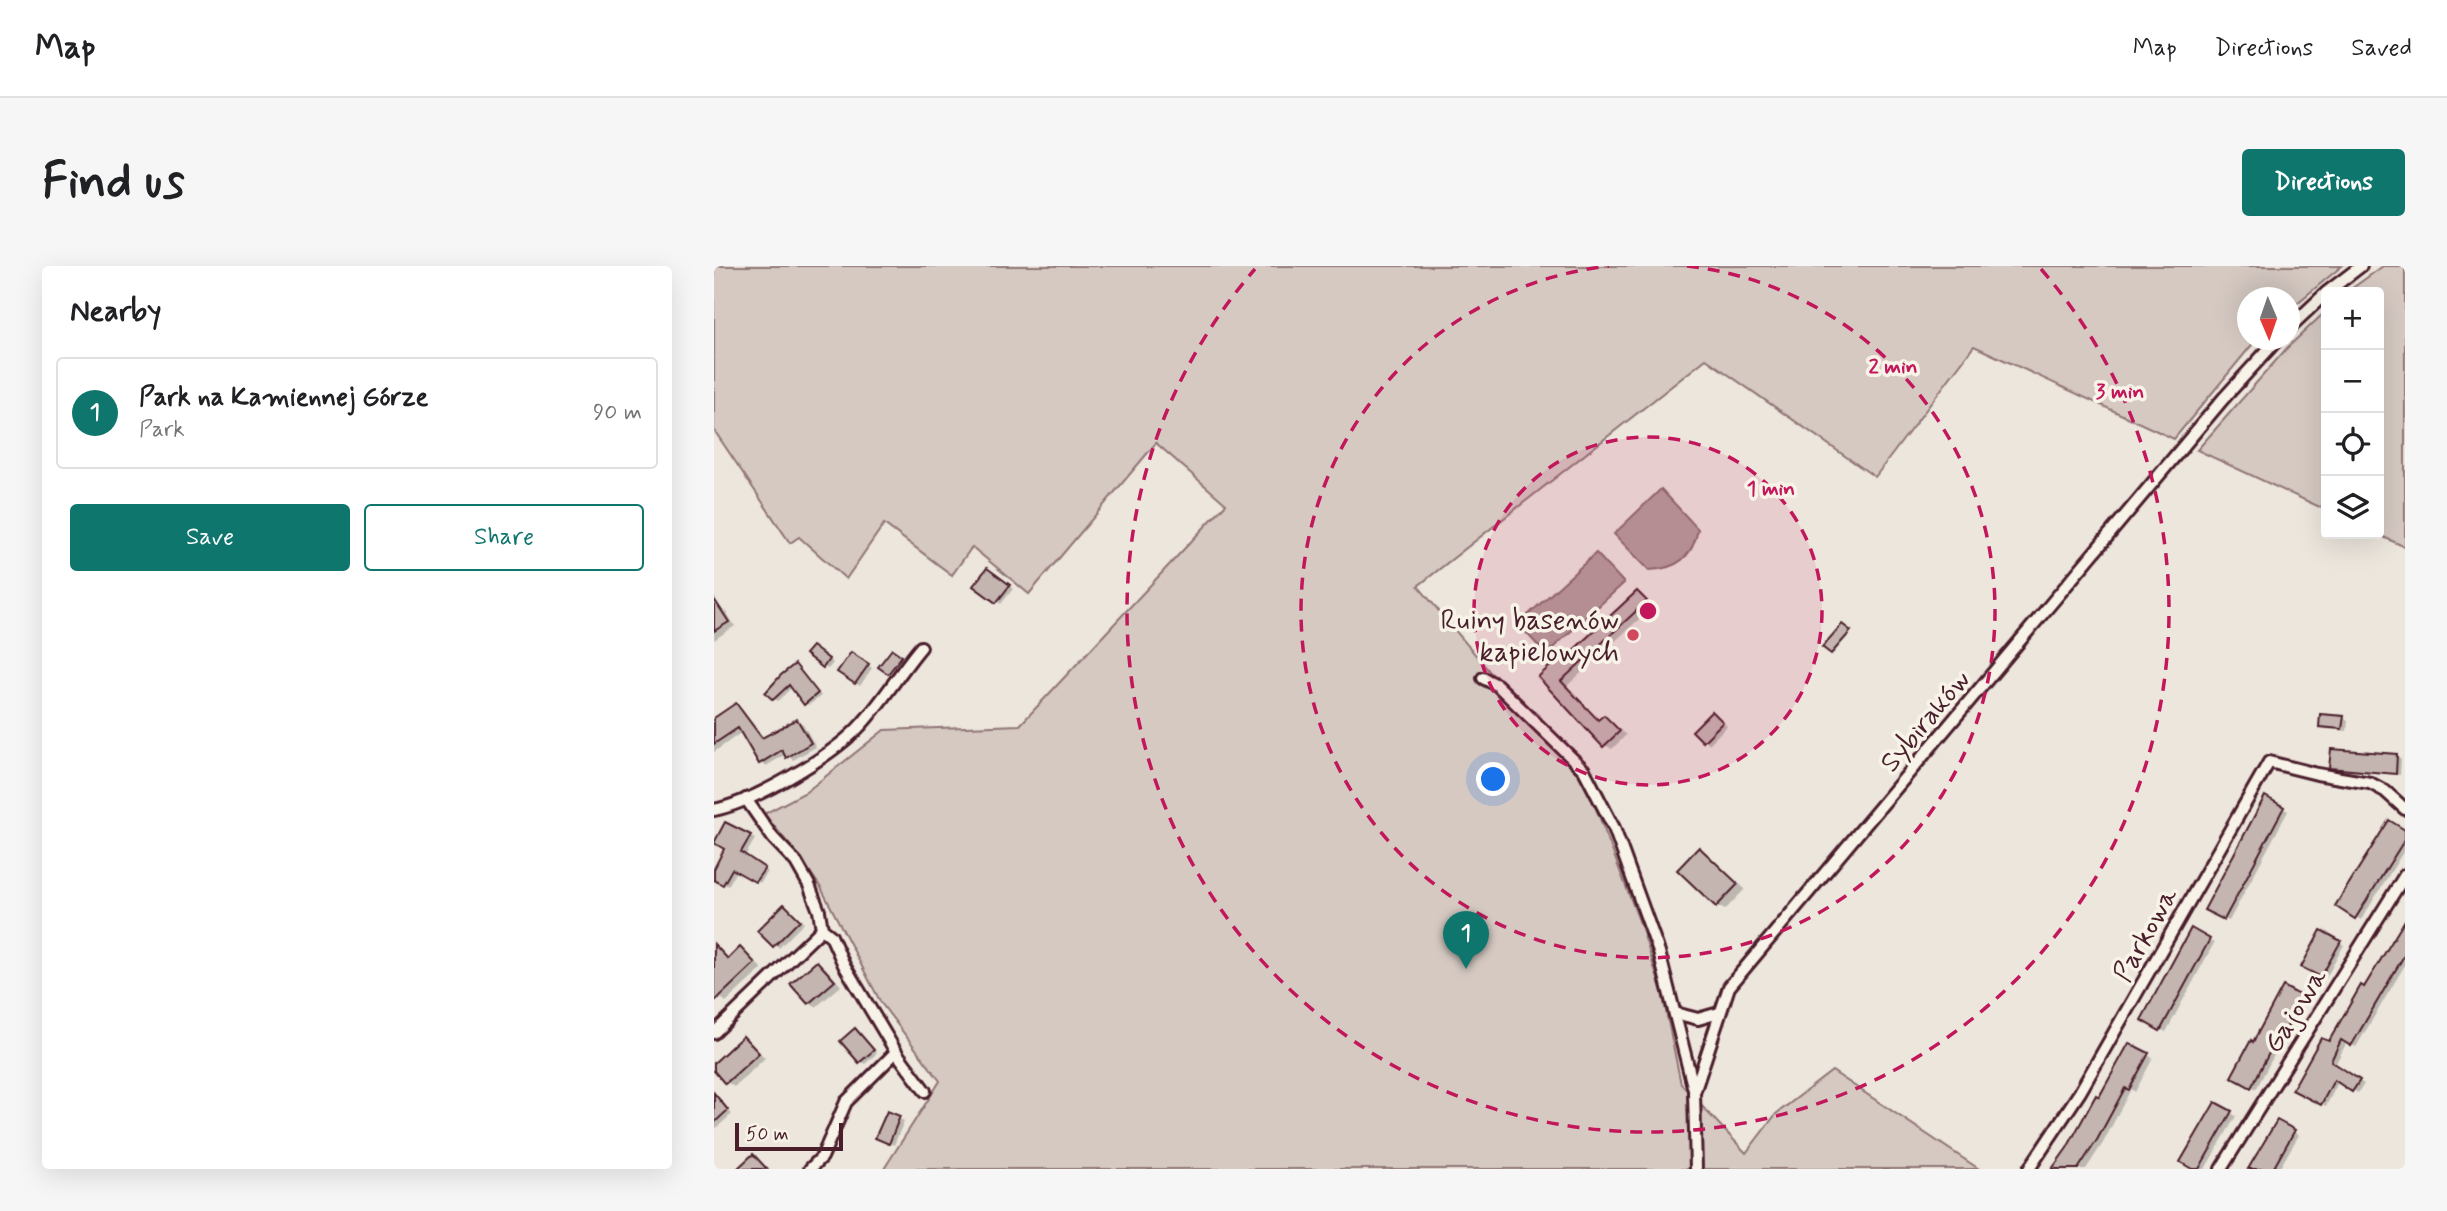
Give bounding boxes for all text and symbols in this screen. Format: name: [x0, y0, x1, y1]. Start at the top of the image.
text: Map: [35, 26, 95, 70]
text: Map: [2133, 33, 2177, 64]
text: Directions: [2215, 33, 2313, 64]
text: Saved: [2351, 33, 2412, 64]
button: Directions: [2242, 149, 2405, 216]
text: Find us: [42, 150, 185, 215]
north arrow: [2237, 287, 2300, 350]
map controls: [2321, 287, 2384, 539]
button: +: [2321, 287, 2384, 350]
text: Nearby: [70, 292, 161, 331]
button: −: [2321, 350, 2384, 413]
text: 2 min: [1868, 353, 1918, 381]
text: 3 min: [2096, 378, 2144, 406]
text: Park na Kamiennej Górze: [139, 381, 428, 415]
text: 1: [90, 398, 100, 428]
text: 90 m: [593, 398, 642, 428]
button: locate: [2321, 413, 2384, 476]
text: Park: [139, 415, 185, 445]
text: 1 min: [1747, 475, 1795, 503]
button: layers: [2321, 476, 2384, 539]
button: Save: [70, 504, 350, 571]
button: Share: [364, 504, 644, 571]
centre of rings: [1636, 599, 1660, 623]
place label: Ruiny basenów kapielowych: [1440, 603, 1619, 672]
marker: Ruiny basenów kapielowych: [1625, 627, 1641, 643]
street label: Sybiraków: [1872, 663, 1980, 781]
your location: [1476, 762, 1510, 796]
street label: Parkowa: [2105, 881, 2187, 989]
pin: 1: [1443, 911, 1489, 969]
street label: Gajowa: [2256, 962, 2337, 1061]
scale bar: [735, 1120, 844, 1152]
text: 50 m: [746, 1122, 789, 1147]

